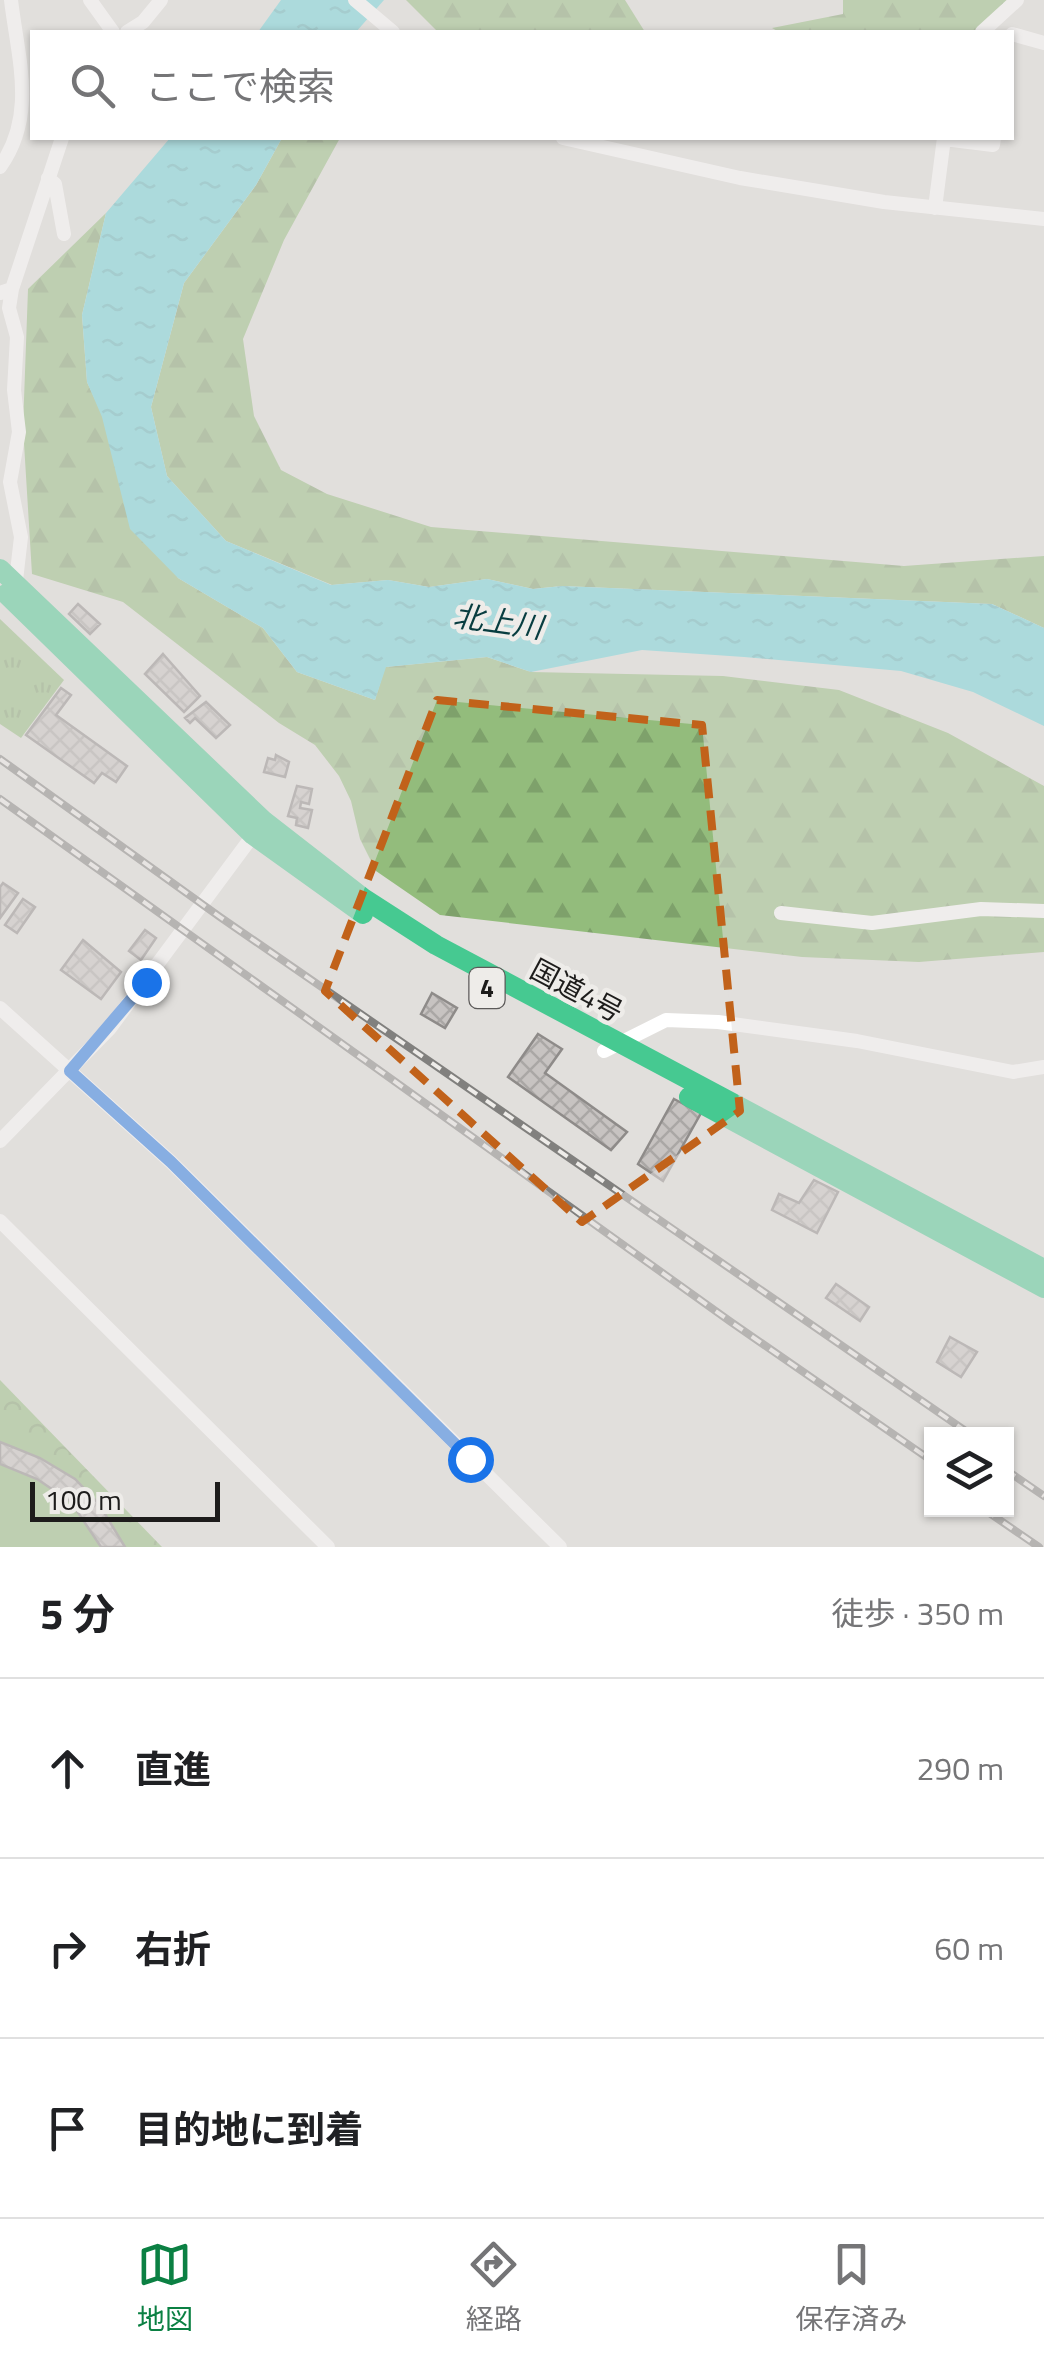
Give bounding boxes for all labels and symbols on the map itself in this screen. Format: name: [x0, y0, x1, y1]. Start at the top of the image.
water label: 北上川: [450, 592, 549, 650]
street label: 国道4号: [523, 948, 631, 1032]
route end: [124, 960, 170, 1006]
road number: 4: [470, 968, 504, 1008]
route start: [448, 1437, 494, 1483]
scale bar: [30, 1477, 220, 1522]

